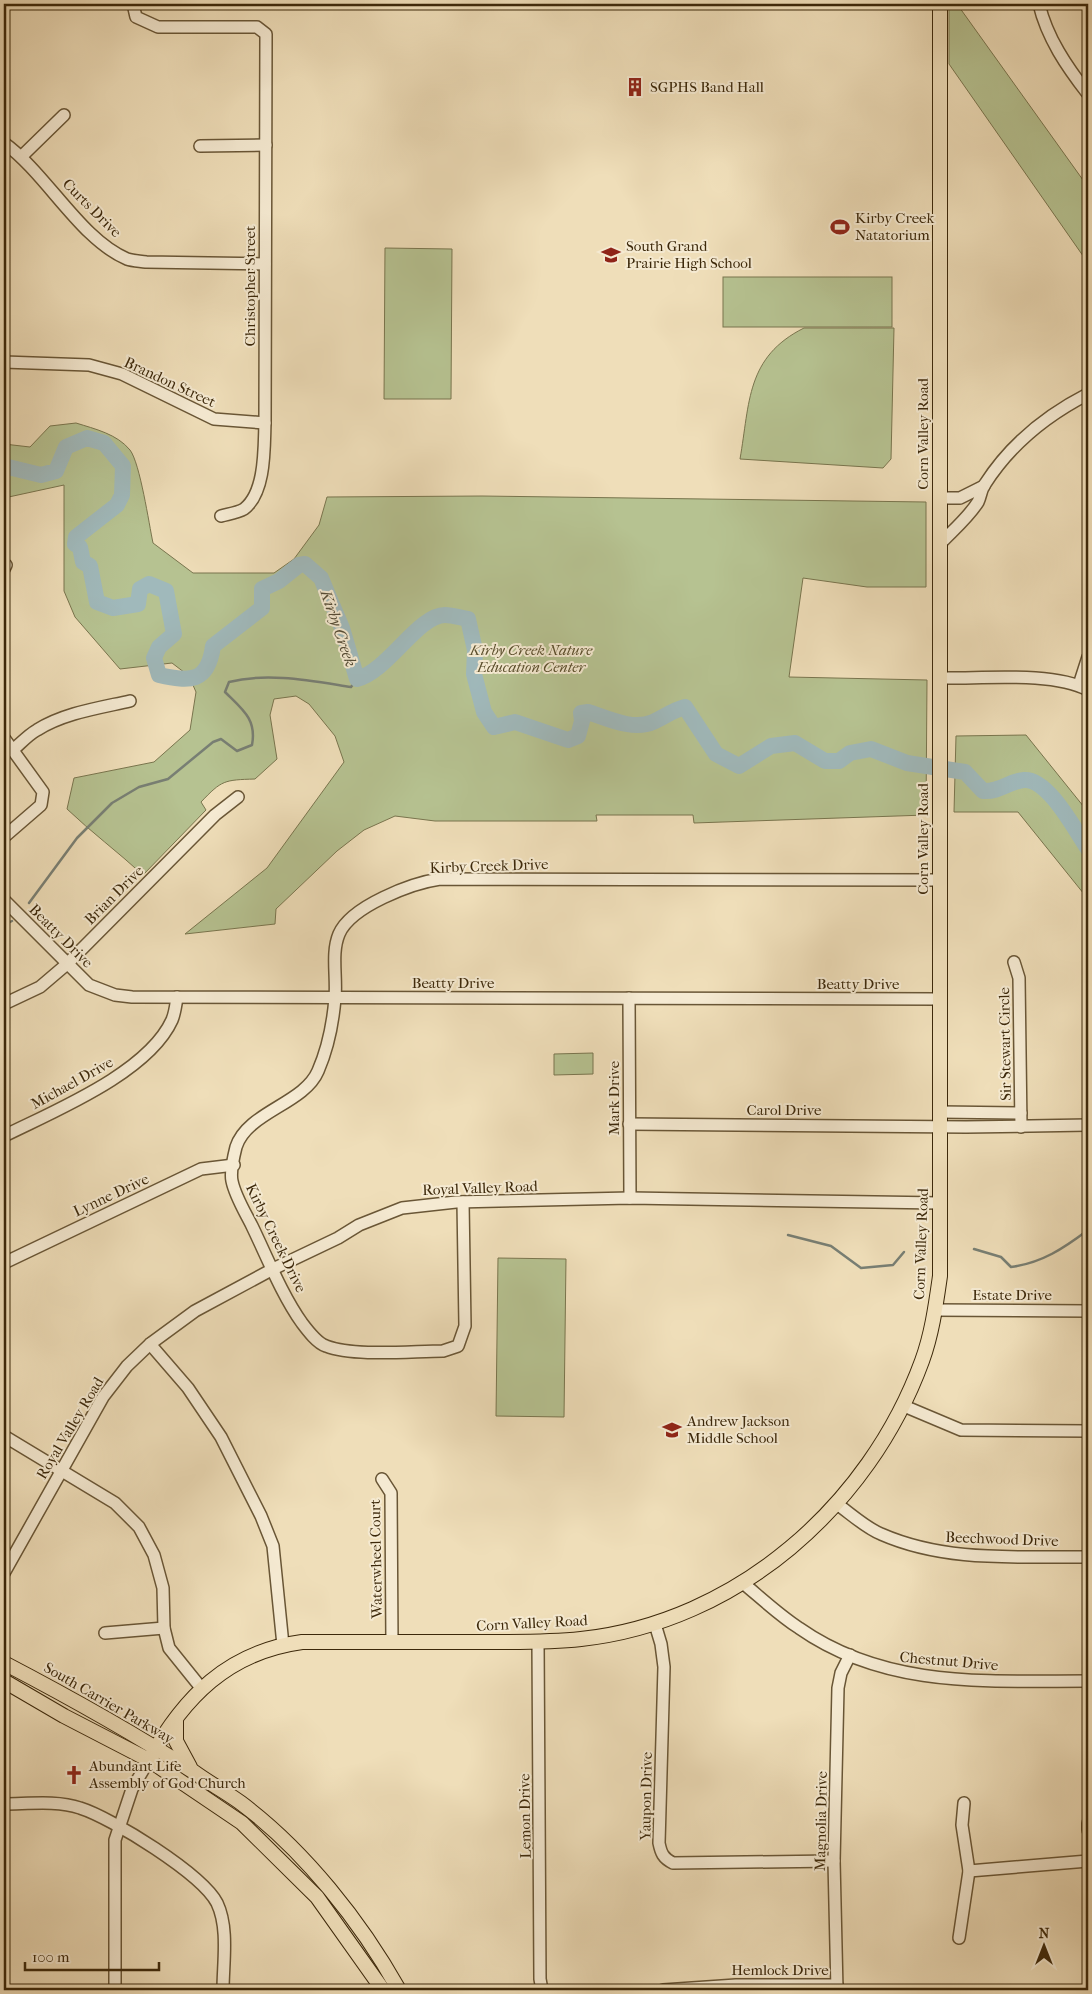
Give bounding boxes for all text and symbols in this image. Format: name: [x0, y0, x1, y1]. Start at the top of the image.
building icon: SGPHS Band Hall: [624, 76, 646, 98]
place label: SGPHS Band Hall: [650, 78, 764, 96]
street label: Curts Drive: [59, 175, 126, 242]
place label: Kirby Creek Natatorium: [855, 209, 934, 244]
sports icon: Kirby Creek Natatorium: [829, 216, 851, 238]
street label: Christopher Street: [241, 225, 259, 346]
place label: South Grand Prairie High School: [626, 237, 752, 272]
school or university icon: South Grand Prairie High School: [600, 244, 622, 266]
street label: Brandon Street: [121, 353, 219, 411]
street label: Corn Valley Road: [914, 377, 932, 490]
water label: Kirby Creek: [316, 586, 361, 669]
park label: Kirby Creek Nature Education Center: [469, 641, 593, 676]
street label: Corn Valley Road: [914, 782, 932, 895]
street label: Kirby Creek Drive: [429, 855, 549, 877]
street label: Brian Drive: [81, 861, 148, 928]
street label: Beatty Drive: [25, 900, 97, 972]
street label: Beatty Drive: [412, 974, 495, 992]
street label: Beatty Drive: [817, 975, 900, 993]
street label: Sir Stewart Circle: [995, 986, 1015, 1101]
street label: Michael Drive: [28, 1053, 117, 1113]
street label: Mark Drive: [605, 1060, 623, 1135]
street label: Carol Drive: [747, 1101, 822, 1119]
street label: Lynne Drive: [70, 1169, 152, 1220]
street label: Royal Valley Road: [422, 1177, 539, 1199]
street label: Kirby Creek Drive: [242, 1181, 310, 1296]
street label: Corn Valley Road: [910, 1187, 932, 1300]
street label: Estate Drive: [972, 1286, 1052, 1304]
street label: Royal Valley Road: [32, 1373, 108, 1482]
place label: Andrew Jackson Middle School: [686, 1412, 790, 1447]
school or university icon: Andrew Jackson Middle School: [661, 1419, 683, 1441]
street label: Waterwheel Court: [366, 1499, 386, 1620]
street label: Beechwood Drive: [945, 1528, 1060, 1550]
street label: Corn Valley Road: [476, 1611, 589, 1635]
street label: Chestnut Drive: [899, 1648, 1000, 1674]
street label: South Carrier Parkway: [41, 1658, 178, 1748]
street label: Yaupon Drive: [636, 1751, 656, 1841]
place label: Abundant Life Assembly of God Church: [88, 1757, 246, 1792]
church icon: Abundant Life Assembly of God Church: [63, 1764, 85, 1786]
street label: Magnolia Drive: [811, 1770, 831, 1871]
street label: Lemon Drive: [515, 1773, 535, 1859]
north arrow: [1020, 1922, 1070, 1972]
text: N: [1039, 1925, 1050, 1942]
scale bar: [25, 1939, 159, 1971]
text: 100 m: [32, 1948, 70, 1966]
street label: Hemlock Drive: [731, 1961, 829, 1979]

